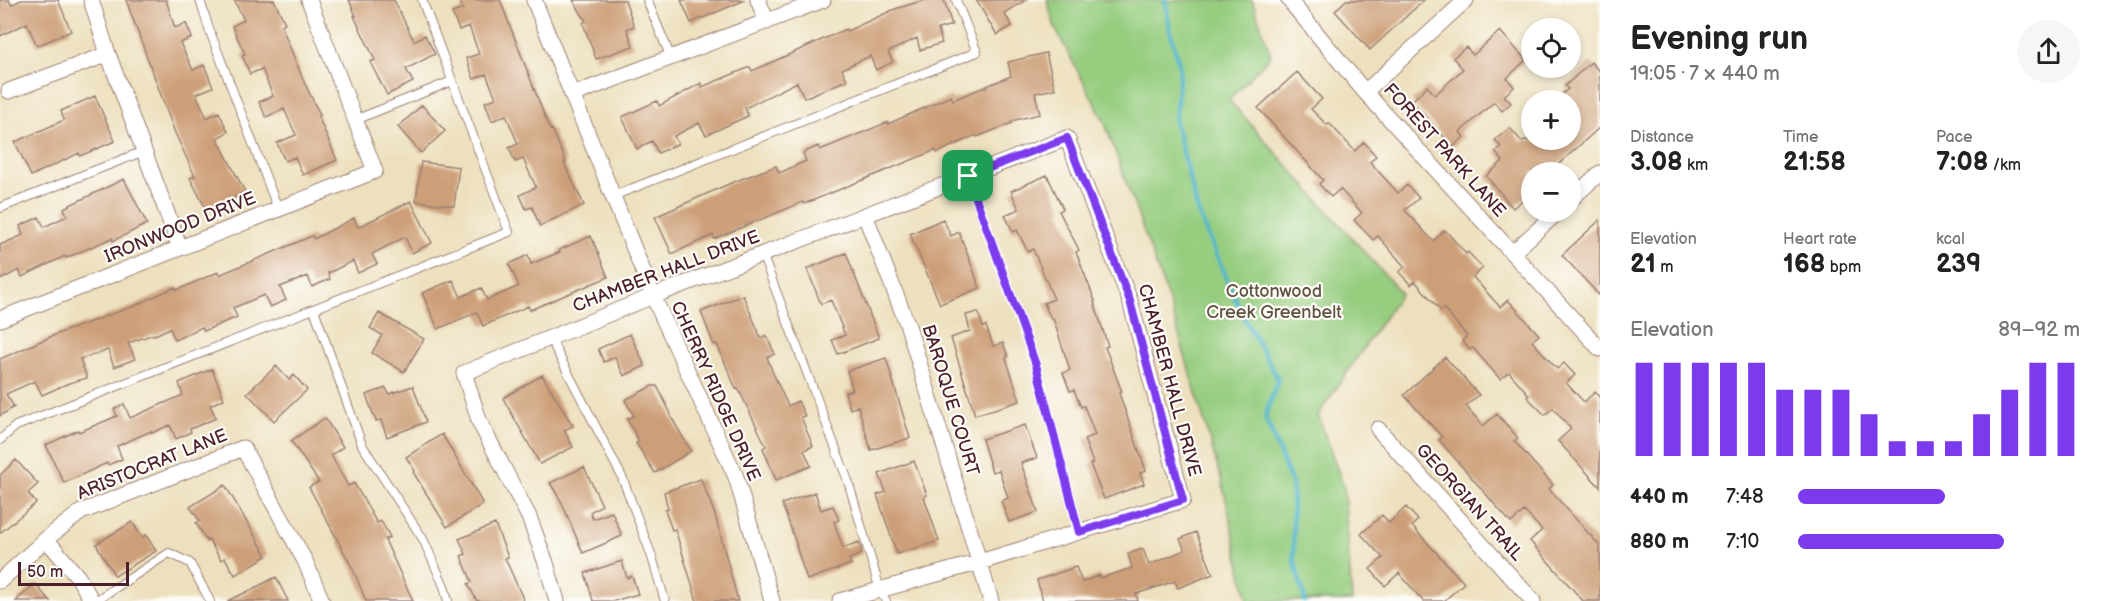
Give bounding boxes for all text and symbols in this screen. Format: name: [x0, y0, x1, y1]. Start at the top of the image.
map controls: [1521, 18, 1581, 222]
button: locate: [1521, 18, 1581, 78]
text: Evening run: [1630, 19, 1808, 59]
button: share: [2017, 20, 2080, 83]
text: 19:05 · 7 × 440 m: [1630, 62, 1780, 86]
street label: FOREST PARK LANE: [1379, 79, 1510, 222]
button: +: [1521, 90, 1581, 150]
text: Distance: [1630, 128, 1694, 147]
text: Time: [1783, 128, 1818, 147]
text: Pace: [1936, 128, 1972, 147]
text: 3.08: [1630, 147, 1683, 178]
text: 21:58: [1783, 147, 1846, 178]
text: 7:08: [1936, 147, 1988, 178]
pin: [942, 150, 993, 201]
text: km: [1683, 156, 1708, 175]
text: /km: [1988, 156, 2021, 175]
icon: arrive: [951, 159, 984, 192]
button: −: [1521, 162, 1581, 222]
street label: IRONWOOD DRIVE: [102, 187, 259, 267]
street label: CHAMBER HALL DRIVE: [570, 226, 763, 317]
text: Elevation: [1630, 230, 1697, 249]
text: Heart rate: [1783, 230, 1857, 249]
text: kcal: [1936, 230, 1965, 249]
text: 21: [1630, 249, 1656, 280]
text: 168: [1783, 249, 1825, 280]
text: 239: [1936, 249, 1981, 280]
text: m: [1656, 258, 1674, 277]
text: bpm: [1825, 258, 1861, 277]
park label: Cottonwood Creek Greenbelt: [1206, 281, 1342, 323]
street label: CHAMBER HALL DRIVE: [1134, 282, 1205, 479]
street label: CHERRY RIDGE DRIVE: [666, 298, 765, 485]
text: Elevation: [1630, 318, 1713, 342]
text: 89–92 m: [1998, 318, 2080, 342]
street label: BAROQUE COURT: [918, 322, 984, 478]
street label: ARISTOCRAT LANE: [74, 425, 231, 504]
street label: GEORGIAN TRAIL: [1412, 440, 1528, 566]
text: 440 m: [1630, 485, 1688, 509]
text: 7:48: [1726, 485, 1764, 509]
text: 880 m: [1630, 530, 1689, 554]
text: 7:10: [1726, 530, 1759, 554]
scale bar: [18, 559, 129, 586]
text: 50 m: [27, 563, 63, 582]

